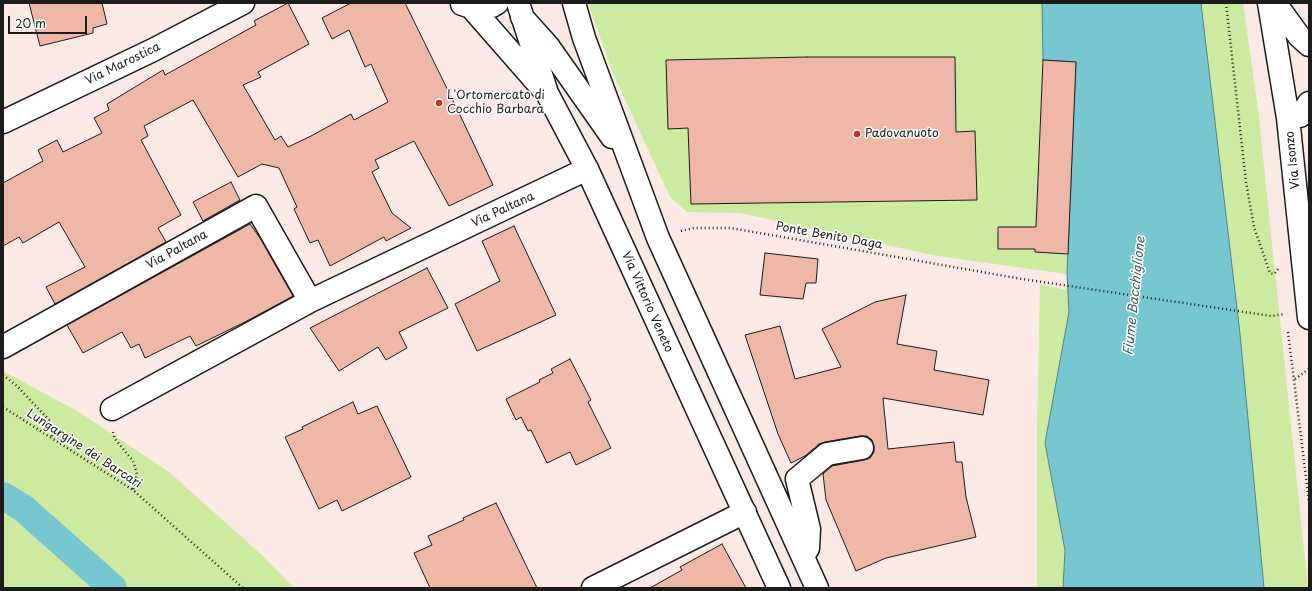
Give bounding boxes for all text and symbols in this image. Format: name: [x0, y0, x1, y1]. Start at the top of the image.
scale bar: [10, 8, 89, 34]
text: 20 m: [15, 14, 46, 32]
street label: Via Marostica: [83, 40, 163, 88]
place label: L'Ortomercato di Cocchio Barbara: [447, 89, 545, 117]
marker: L'Ortomercato di Cocchio Barbara: [434, 98, 444, 108]
place label: Padovanuoto: [865, 127, 939, 141]
marker: Padovanuoto: [852, 129, 862, 139]
street label: Via Isonzo: [1283, 130, 1303, 190]
street label: Via Paltana: [469, 189, 537, 231]
street label: Ponte Benito Daga: [774, 220, 884, 252]
street label: Via Paltana: [144, 227, 210, 273]
water label: Fiume Bacchiglione: [1121, 236, 1149, 356]
street label: Via Vittorio Veneto: [618, 249, 676, 355]
street label: Lungargine dei Barcari: [24, 406, 144, 492]

